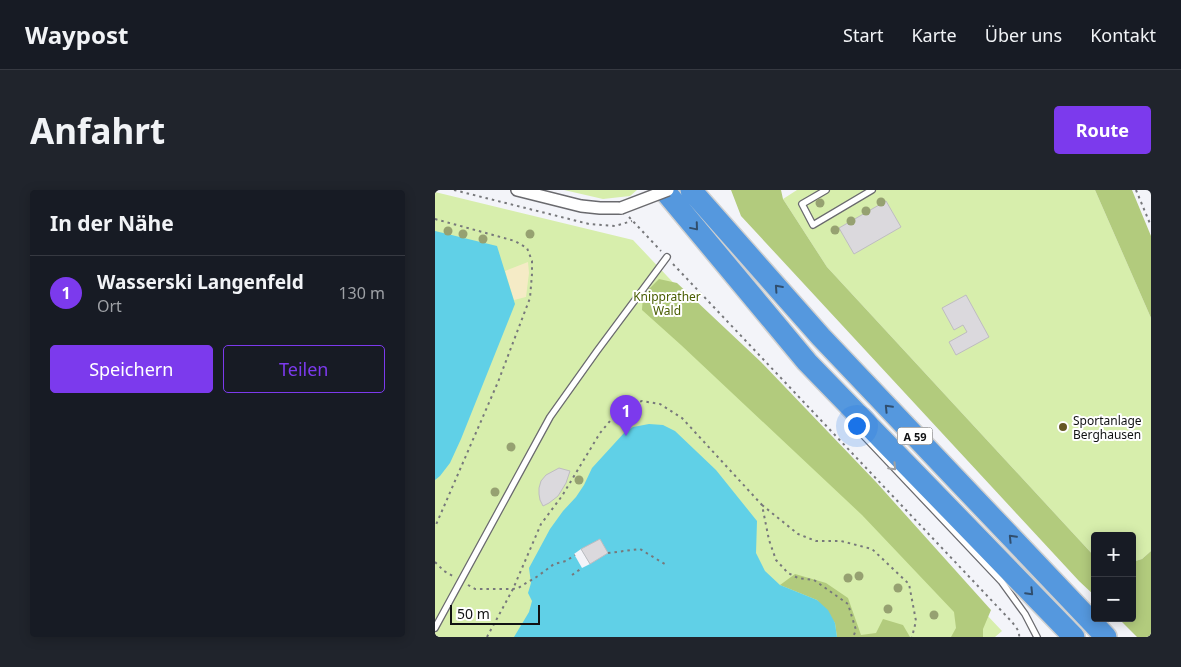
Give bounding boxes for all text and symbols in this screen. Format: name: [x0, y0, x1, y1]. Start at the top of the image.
text: Waypost: [25, 18, 128, 51]
text: Start: [843, 23, 883, 47]
text: Karte: [911, 23, 957, 47]
text: Über uns: [985, 23, 1062, 47]
text: Kontakt: [1090, 23, 1156, 47]
button: Route: [1054, 106, 1151, 154]
text: Anfahrt: [30, 107, 165, 154]
text: In der Nähe: [50, 209, 174, 237]
one-way arrow: [689, 222, 698, 231]
text: Wasserski Langenfeld: [97, 269, 304, 295]
text: 1: [61, 282, 71, 304]
text: 130 m: [338, 282, 385, 304]
one-way arrow: [775, 285, 784, 294]
park label: Knipprather Wald: [633, 288, 701, 319]
text: Ort: [97, 295, 122, 317]
button: Speichern: [50, 345, 213, 393]
button: Teilen: [223, 345, 385, 393]
pin: 1: [610, 395, 642, 436]
one-way arrow: [885, 404, 894, 413]
place label: Sportanlage Berghausen: [1073, 412, 1142, 443]
your location: [844, 413, 870, 439]
marker: Sportanlage Berghausen: [1057, 421, 1069, 433]
road number: A 59: [897, 428, 933, 445]
one-way arrow: [887, 461, 896, 470]
map controls: [1091, 532, 1136, 622]
button: +: [1091, 532, 1136, 577]
one-way arrow: [1009, 535, 1018, 544]
button: −: [1091, 577, 1136, 622]
one-way arrow: [1024, 586, 1033, 595]
scale bar: [450, 602, 540, 625]
text: 50 m: [457, 604, 490, 623]

